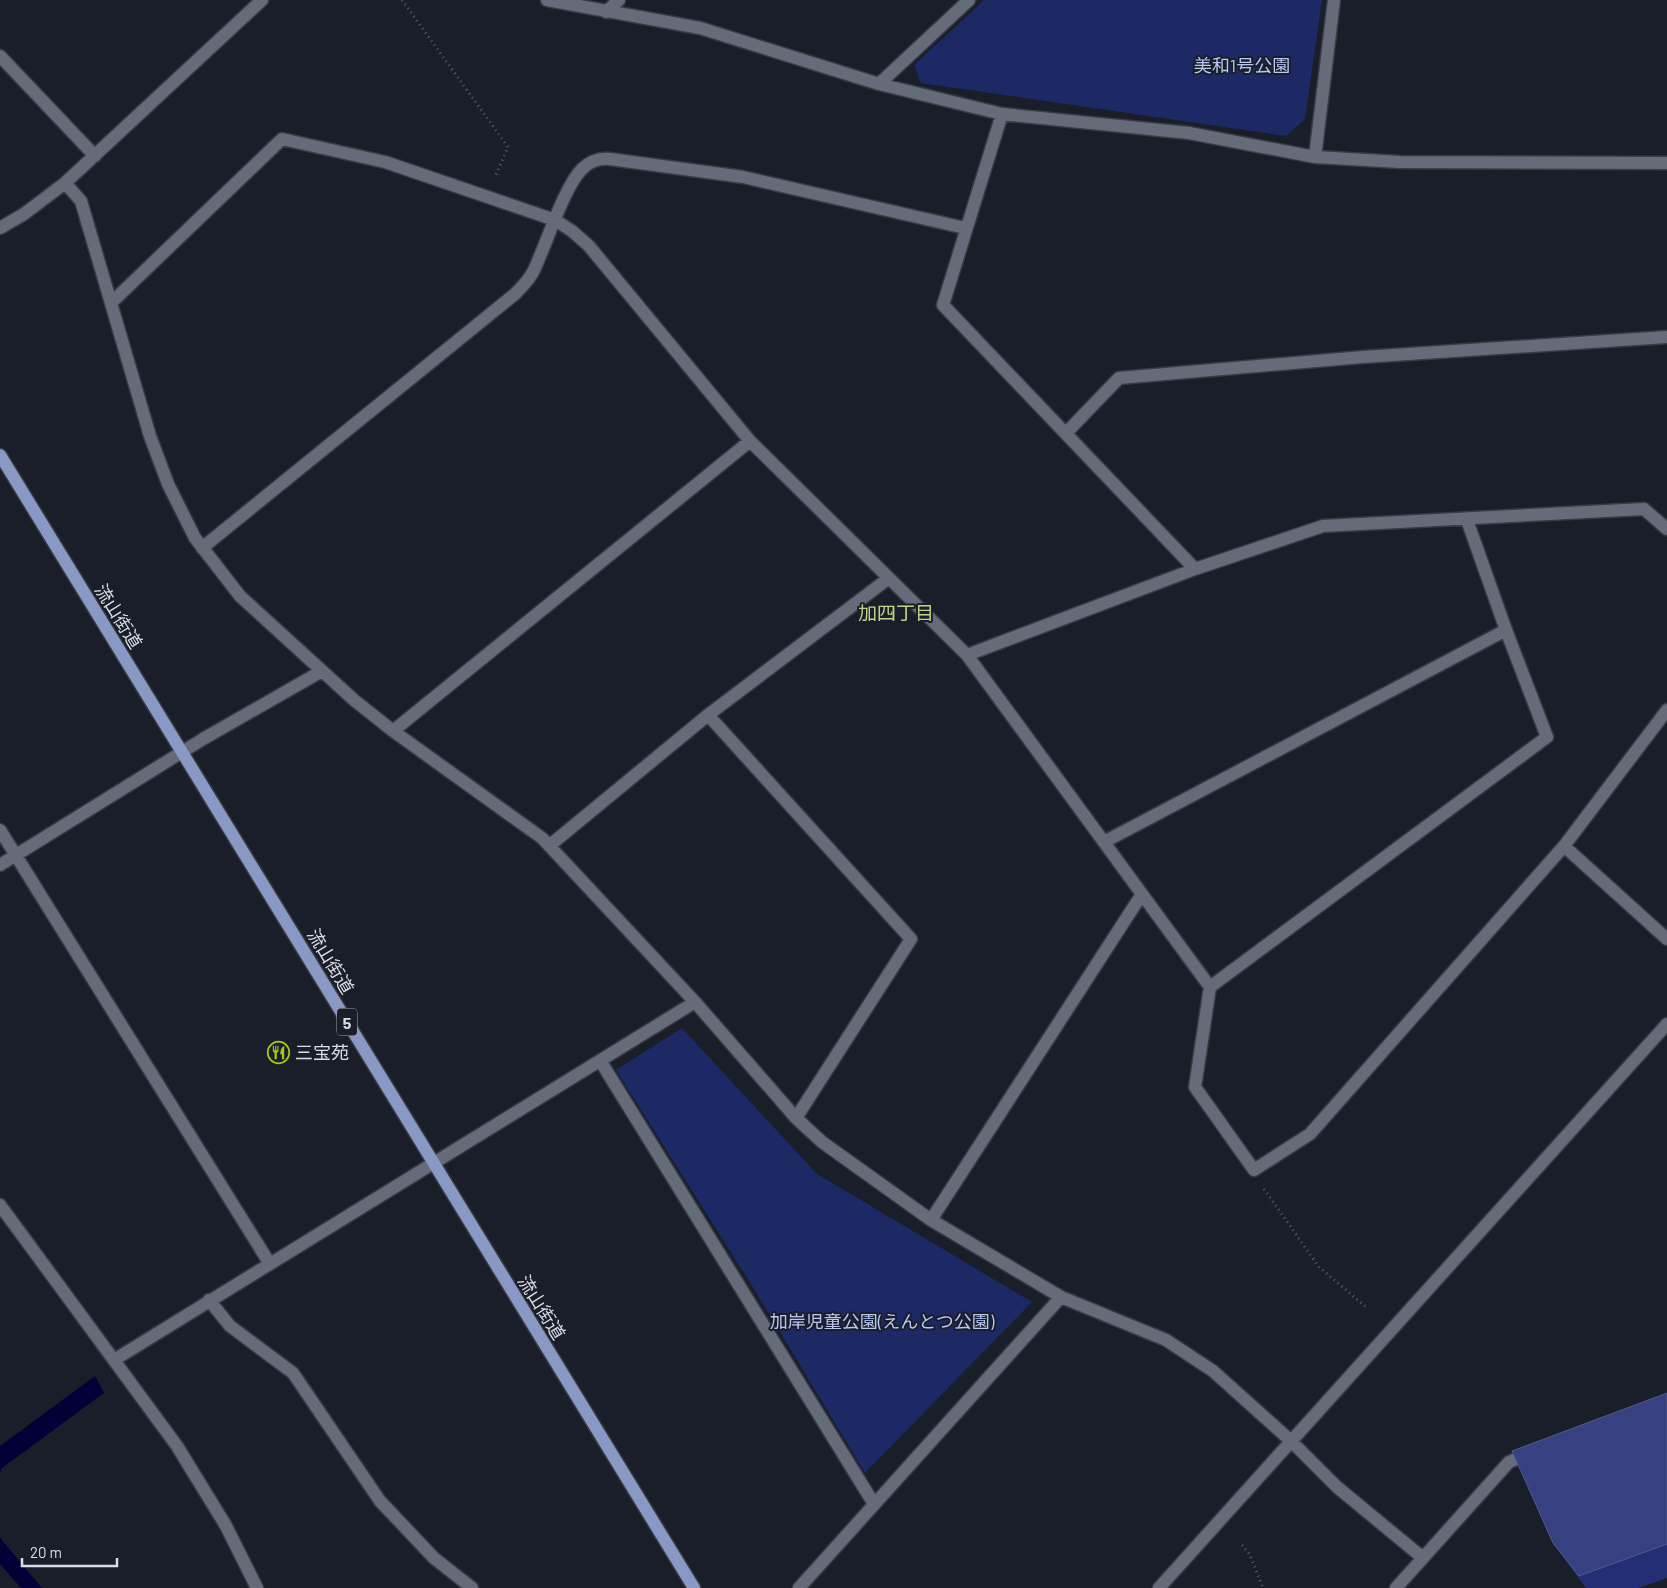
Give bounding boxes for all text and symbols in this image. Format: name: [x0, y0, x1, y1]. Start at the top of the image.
park label: 美和1号公園: [1194, 54, 1290, 76]
street label: 流山街道: [91, 580, 147, 652]
district label: 加四丁目: [858, 601, 934, 624]
street label: 流山街道: [303, 924, 359, 998]
road number: 5: [337, 1009, 357, 1036]
restaurant icon: 三宝苑: [267, 1040, 291, 1064]
place label: 三宝苑: [295, 1041, 349, 1063]
street label: 流山街道: [514, 1271, 570, 1343]
park label: 加岸児童公園(えんとつ公園): [770, 1310, 995, 1332]
scale bar: [22, 1536, 118, 1568]
text: 20 m: [30, 1543, 62, 1561]

